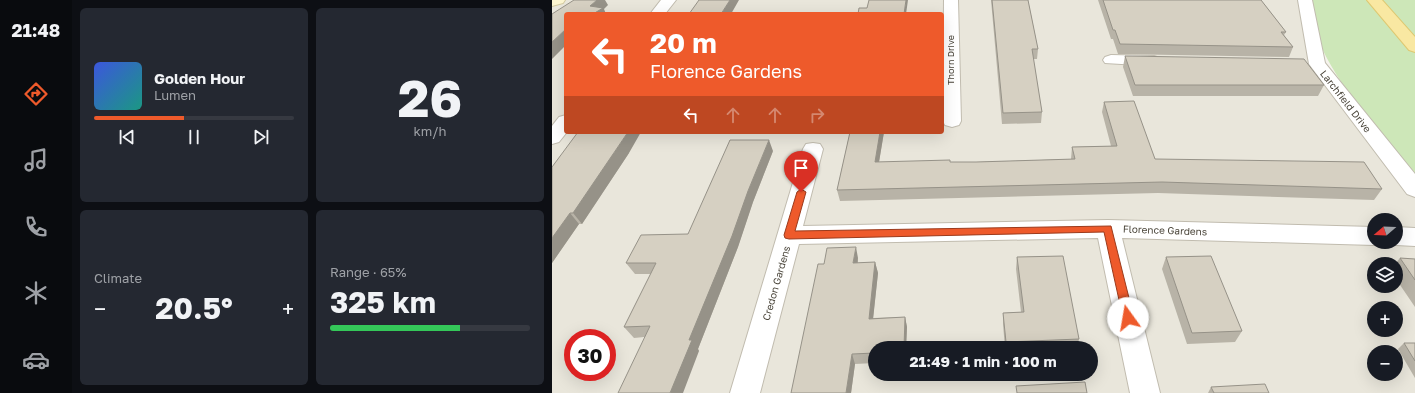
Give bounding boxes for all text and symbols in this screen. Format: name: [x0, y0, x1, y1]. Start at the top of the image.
text: 21:48: [12, 19, 60, 41]
text: 20 m: [650, 26, 717, 59]
icon: left: [584, 28, 636, 80]
street label: Thorn Drive: [945, 35, 956, 85]
text: Florence Gardens: [650, 60, 802, 82]
text: 26: [398, 66, 462, 128]
street label: Larchfield Drive: [1318, 68, 1374, 135]
text: Golden Hour: [154, 69, 245, 87]
icon: directions: [22, 80, 50, 108]
text: Lumen: [154, 87, 196, 103]
icon: left: [680, 104, 702, 126]
icon: ahead: [722, 104, 744, 126]
icon: ahead: [764, 104, 786, 126]
icon: right: [806, 104, 828, 126]
text: km/h: [413, 123, 447, 139]
icon: previous: [116, 126, 138, 148]
icon: pause: [183, 126, 205, 148]
icon: next: [250, 126, 272, 148]
icon: music: [22, 146, 50, 174]
pin: [784, 151, 818, 192]
icon: arrive: [790, 157, 812, 179]
icon: phone: [22, 213, 50, 241]
north arrow: [1367, 213, 1403, 249]
map controls: [1367, 213, 1403, 381]
street label: Florence Gardens: [1123, 223, 1207, 237]
street label: Credon Gardens: [760, 244, 792, 322]
button: layers: [1367, 257, 1403, 293]
text: Range · 65%: [330, 264, 406, 280]
text: Climate: [94, 270, 142, 286]
icon: climate: [22, 279, 50, 307]
text: 325 km: [330, 284, 436, 320]
text: 20.5°: [155, 290, 233, 326]
text: −: [94, 295, 106, 322]
text: +: [282, 295, 294, 322]
position arrow: [1107, 297, 1149, 339]
button: +: [1367, 301, 1403, 337]
speed limit sign: 30: [564, 329, 616, 381]
button: −: [1367, 345, 1403, 381]
icon: car: [22, 346, 50, 374]
text: 21:49 · 1 min · 100 m: [909, 352, 1057, 370]

